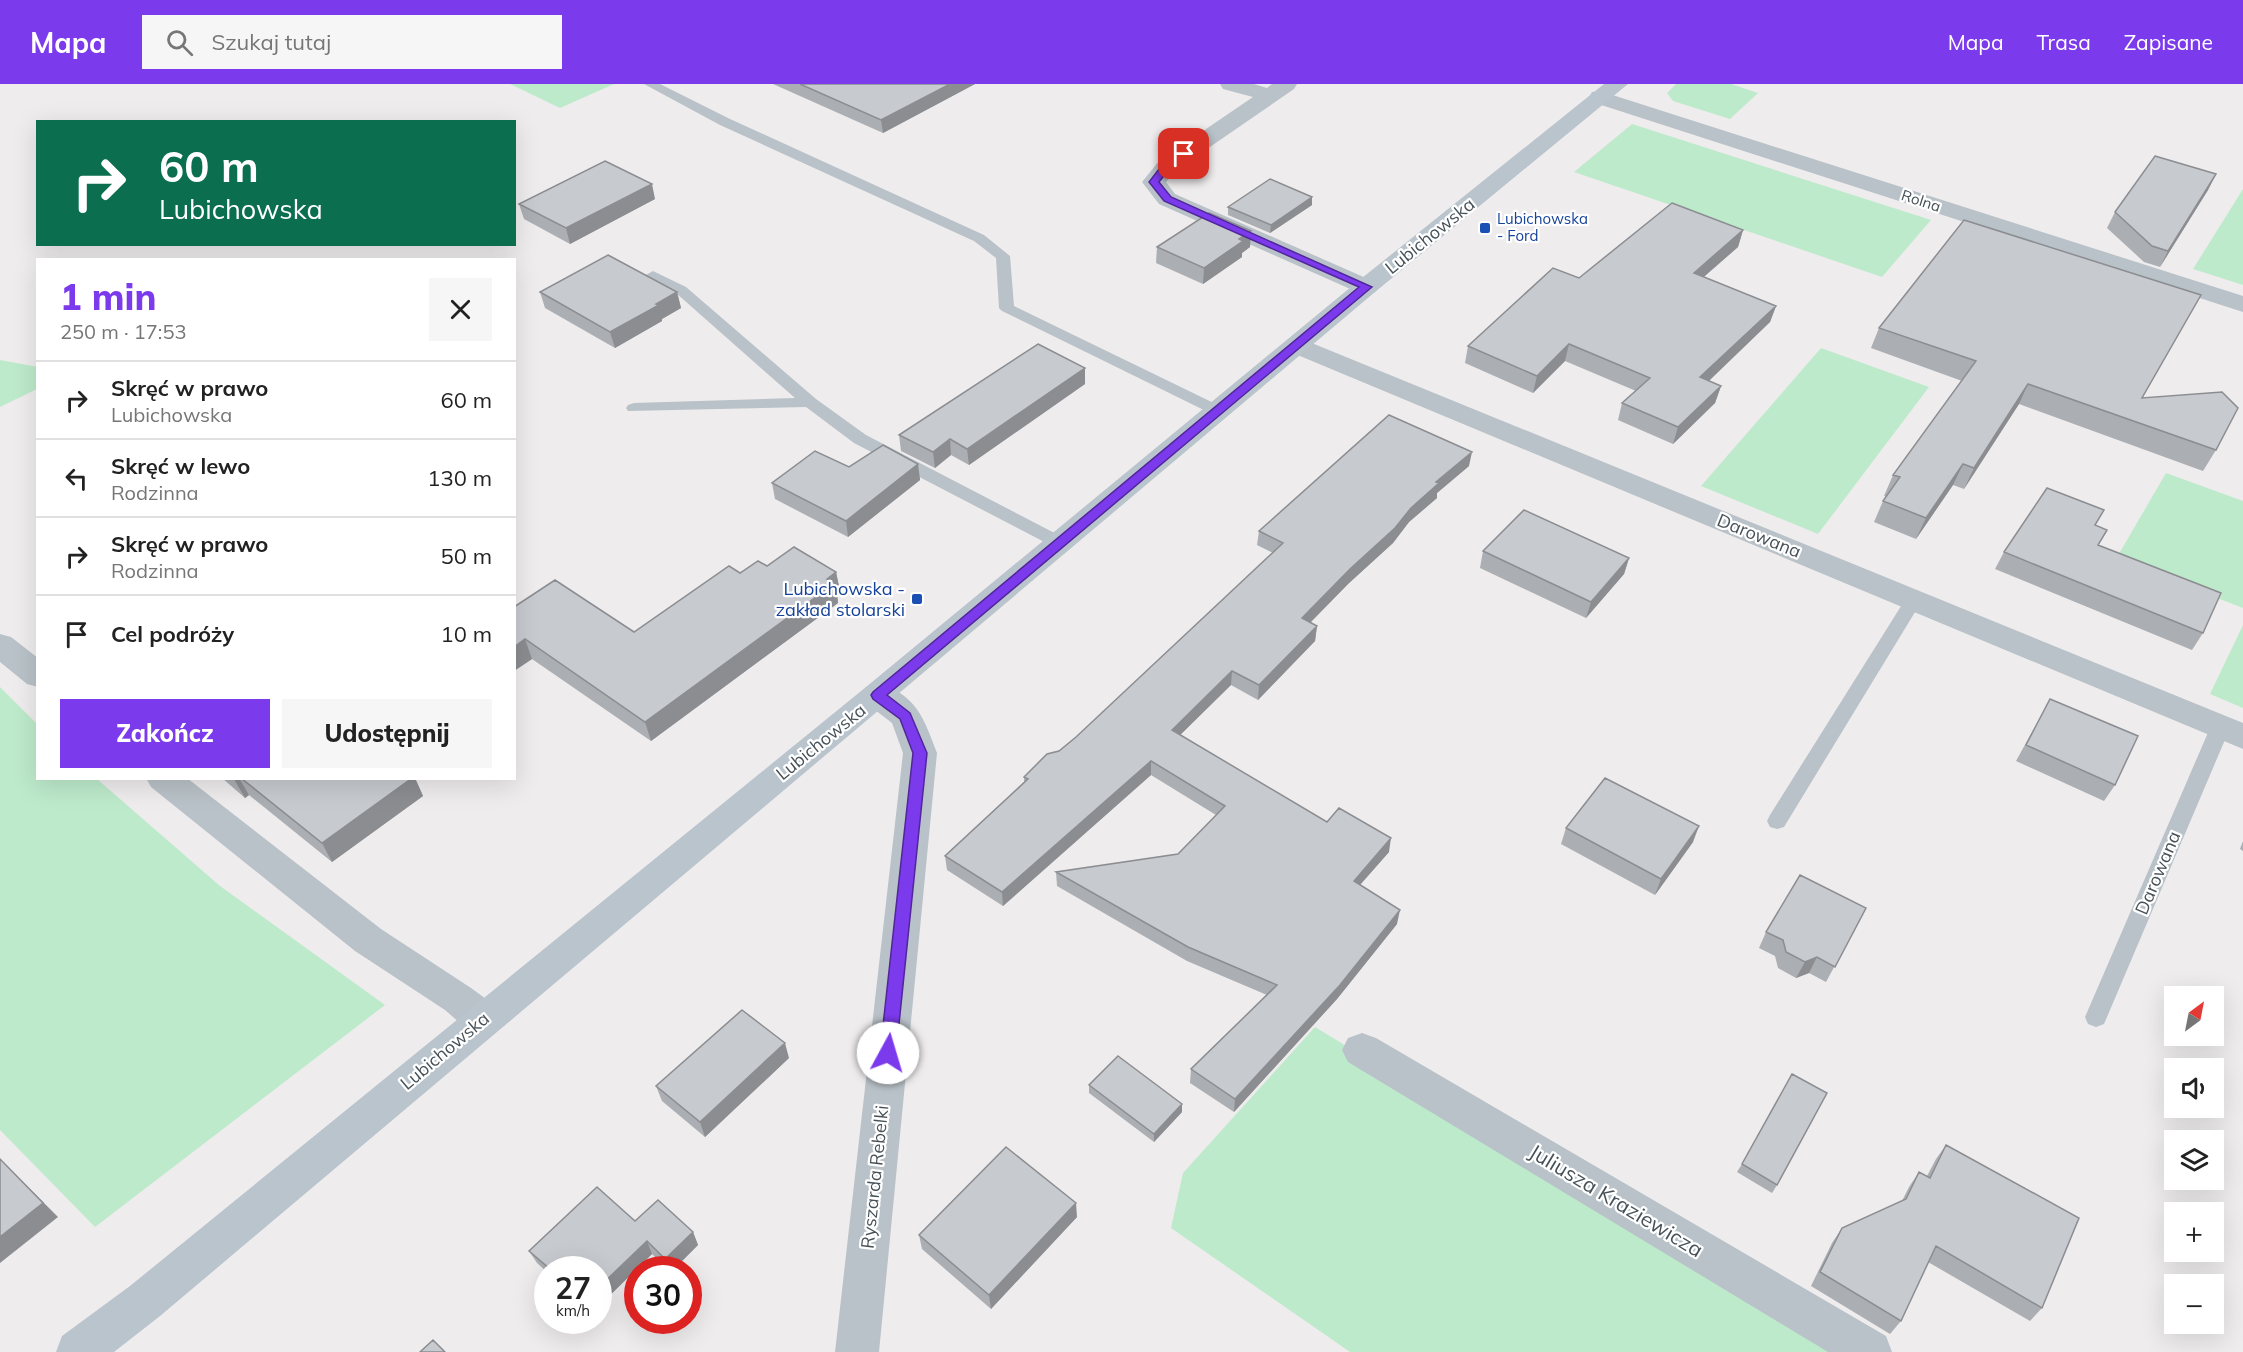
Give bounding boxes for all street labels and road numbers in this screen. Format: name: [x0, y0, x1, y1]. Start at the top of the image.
street label: Rolna: [1899, 185, 1943, 216]
street label: Lubichowska: [1380, 192, 1479, 279]
street label: Darowana: [1714, 508, 1804, 563]
street label: Lubichowska: [771, 698, 870, 785]
street label: Darowana: [2130, 828, 2185, 918]
street label: Lubichowska: [396, 1007, 494, 1094]
street label: Ryszarda Rebelki: [856, 1104, 893, 1250]
street label: Juliusza Kraziewicza: [1525, 1138, 1708, 1262]

